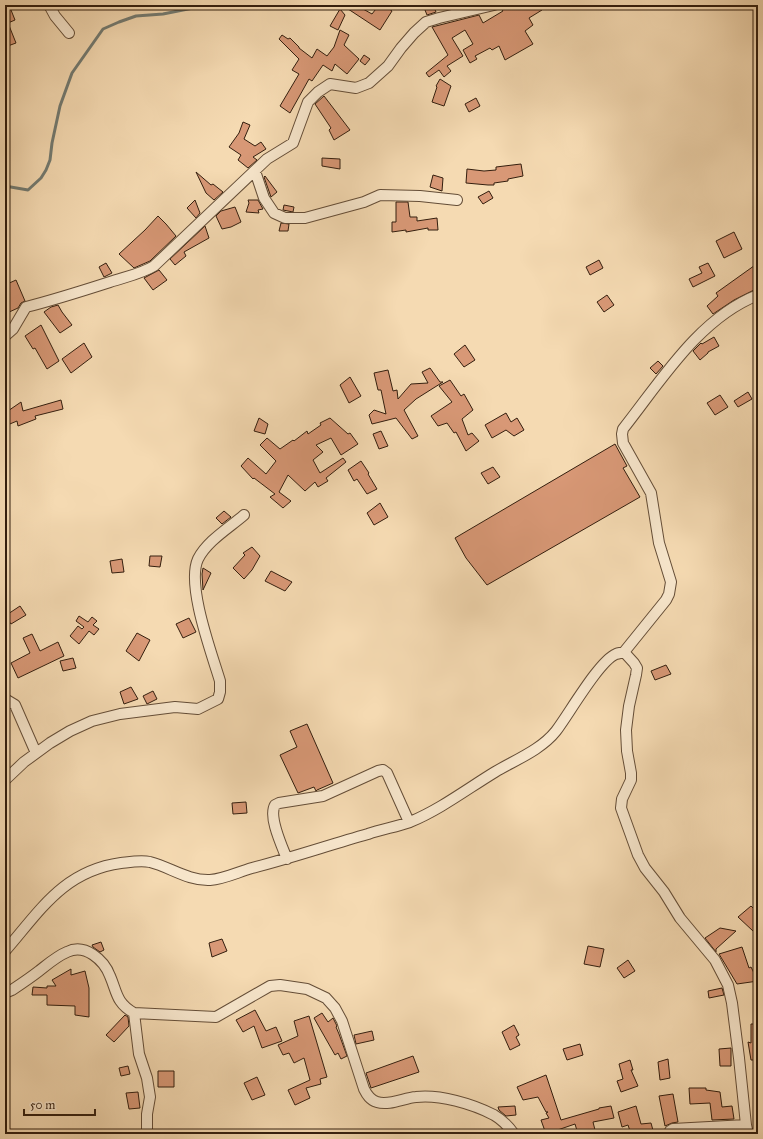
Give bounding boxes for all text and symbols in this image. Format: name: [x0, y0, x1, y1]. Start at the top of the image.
scale bar: [24, 1091, 95, 1117]
text: 50 m: [30, 1098, 55, 1112]

